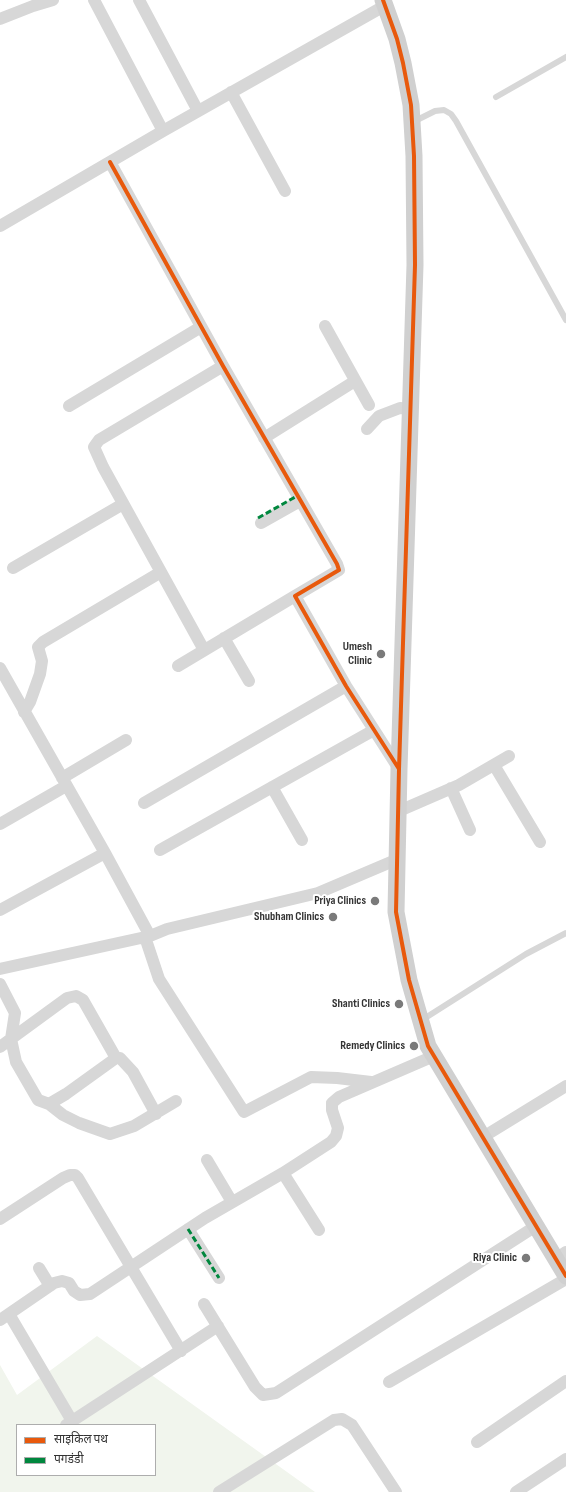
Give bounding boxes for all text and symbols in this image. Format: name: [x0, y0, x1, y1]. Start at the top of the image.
place label: Umesh Clinic: [343, 640, 372, 668]
marker: Umesh Clinic: [375, 648, 387, 660]
place label: Priya Clinics: [314, 894, 366, 908]
marker: Priya Clinics: [369, 895, 381, 907]
place label: Shubham Clinics: [254, 910, 324, 924]
marker: Shubham Clinics: [327, 911, 339, 923]
place label: Shanti Clinics: [332, 997, 390, 1011]
marker: Shanti Clinics: [393, 998, 405, 1010]
place label: Remedy Clinics: [340, 1039, 405, 1053]
marker: Remedy Clinics: [408, 1040, 420, 1052]
place label: Riya Clinic: [473, 1251, 517, 1265]
marker: Riya Clinic: [520, 1252, 532, 1264]
legend: [16, 1424, 156, 1476]
text: साइकिल पथ: [54, 1432, 108, 1447]
text: पगडंडी: [54, 1452, 84, 1467]

